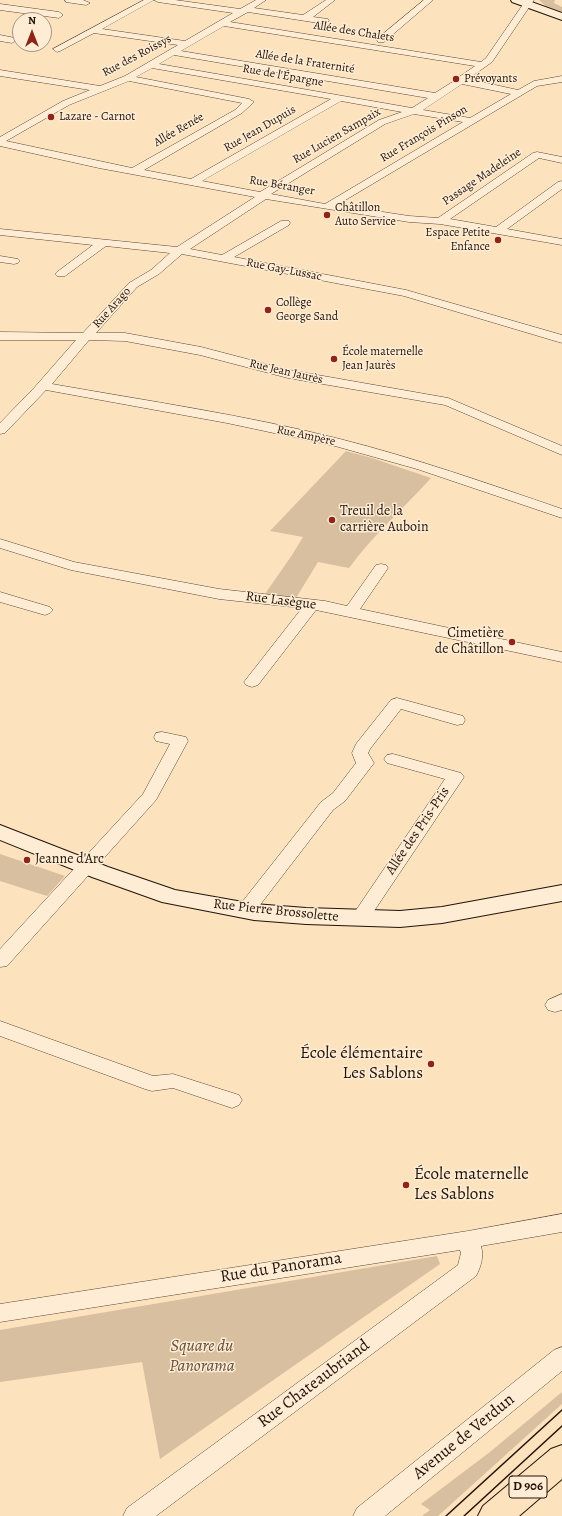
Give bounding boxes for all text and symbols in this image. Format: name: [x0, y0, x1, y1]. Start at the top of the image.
north arrow: [12, 12, 52, 52]
text: N: [28, 13, 36, 28]
street label: Allée des Chalets: [313, 19, 395, 45]
street label: Rue des Roissys: [100, 32, 174, 80]
street label: Allée de la Fraternité: [254, 47, 356, 77]
street label: Rue de l'Épargne: [241, 62, 325, 90]
place label: Prévoyants: [464, 72, 517, 86]
marker: Prévoyants: [451, 74, 461, 84]
street label: Rue François Pinson: [378, 102, 470, 166]
street label: Rue Jean Dupuis: [222, 103, 298, 155]
street label: Rue Lucien Sampaix: [290, 105, 384, 167]
place label: Lazare - Carnot: [59, 110, 135, 124]
street label: Allée Renée: [151, 110, 207, 150]
marker: Lazare - Carnot: [46, 112, 56, 122]
street label: Passage Madeleine: [440, 145, 524, 209]
street label: Rue Béranger: [248, 173, 316, 199]
place label: Châtillon Auto Service: [335, 201, 396, 229]
marker: Châtillon Auto Service: [322, 210, 332, 220]
place label: Espace Petite Enfance: [425, 226, 490, 254]
marker: Espace Petite Enfance: [493, 235, 503, 245]
street label: Rue Gay-Lussac: [245, 256, 323, 284]
street label: Rue Arago: [90, 285, 134, 331]
place label: Collège George Sand: [276, 296, 338, 324]
marker: Collège George Sand: [263, 305, 273, 315]
place label: École maternelle Jean Jaurès: [342, 345, 423, 373]
marker: École maternelle Jean Jaurès: [329, 354, 339, 364]
street label: Rue Jean Jaurès: [248, 357, 324, 387]
street label: Rue Ampère: [275, 423, 337, 449]
place label: Treuil de la carrière Auboin: [340, 504, 429, 536]
marker: Treuil de la carrière Auboin: [327, 515, 337, 525]
street label: Rue Lasègue: [245, 588, 317, 614]
place label: Cimetière de Châtillon: [435, 626, 504, 658]
marker: Cimetière de Châtillon: [507, 637, 517, 647]
street label: Allée des Pris-Pris: [382, 784, 454, 878]
place label: Jeanne d'Arc: [35, 852, 104, 868]
marker: Jeanne d'Arc: [22, 855, 32, 865]
street label: Rue Pierre Brossolette: [212, 896, 340, 926]
place label: École élémentaire Les Sablons: [300, 1044, 423, 1084]
marker: École élémentaire Les Sablons: [426, 1059, 436, 1069]
place label: École maternelle Les Sablons: [414, 1165, 529, 1205]
marker: École maternelle Les Sablons: [401, 1180, 411, 1190]
street label: Rue du Panorama: [219, 1248, 343, 1288]
street label: Rue Chateaubriand: [254, 1335, 374, 1433]
park label: Square du Panorama: [169, 1337, 235, 1377]
street label: Avenue de Verdun: [409, 1390, 519, 1484]
road number: D 906: [509, 1476, 547, 1498]

